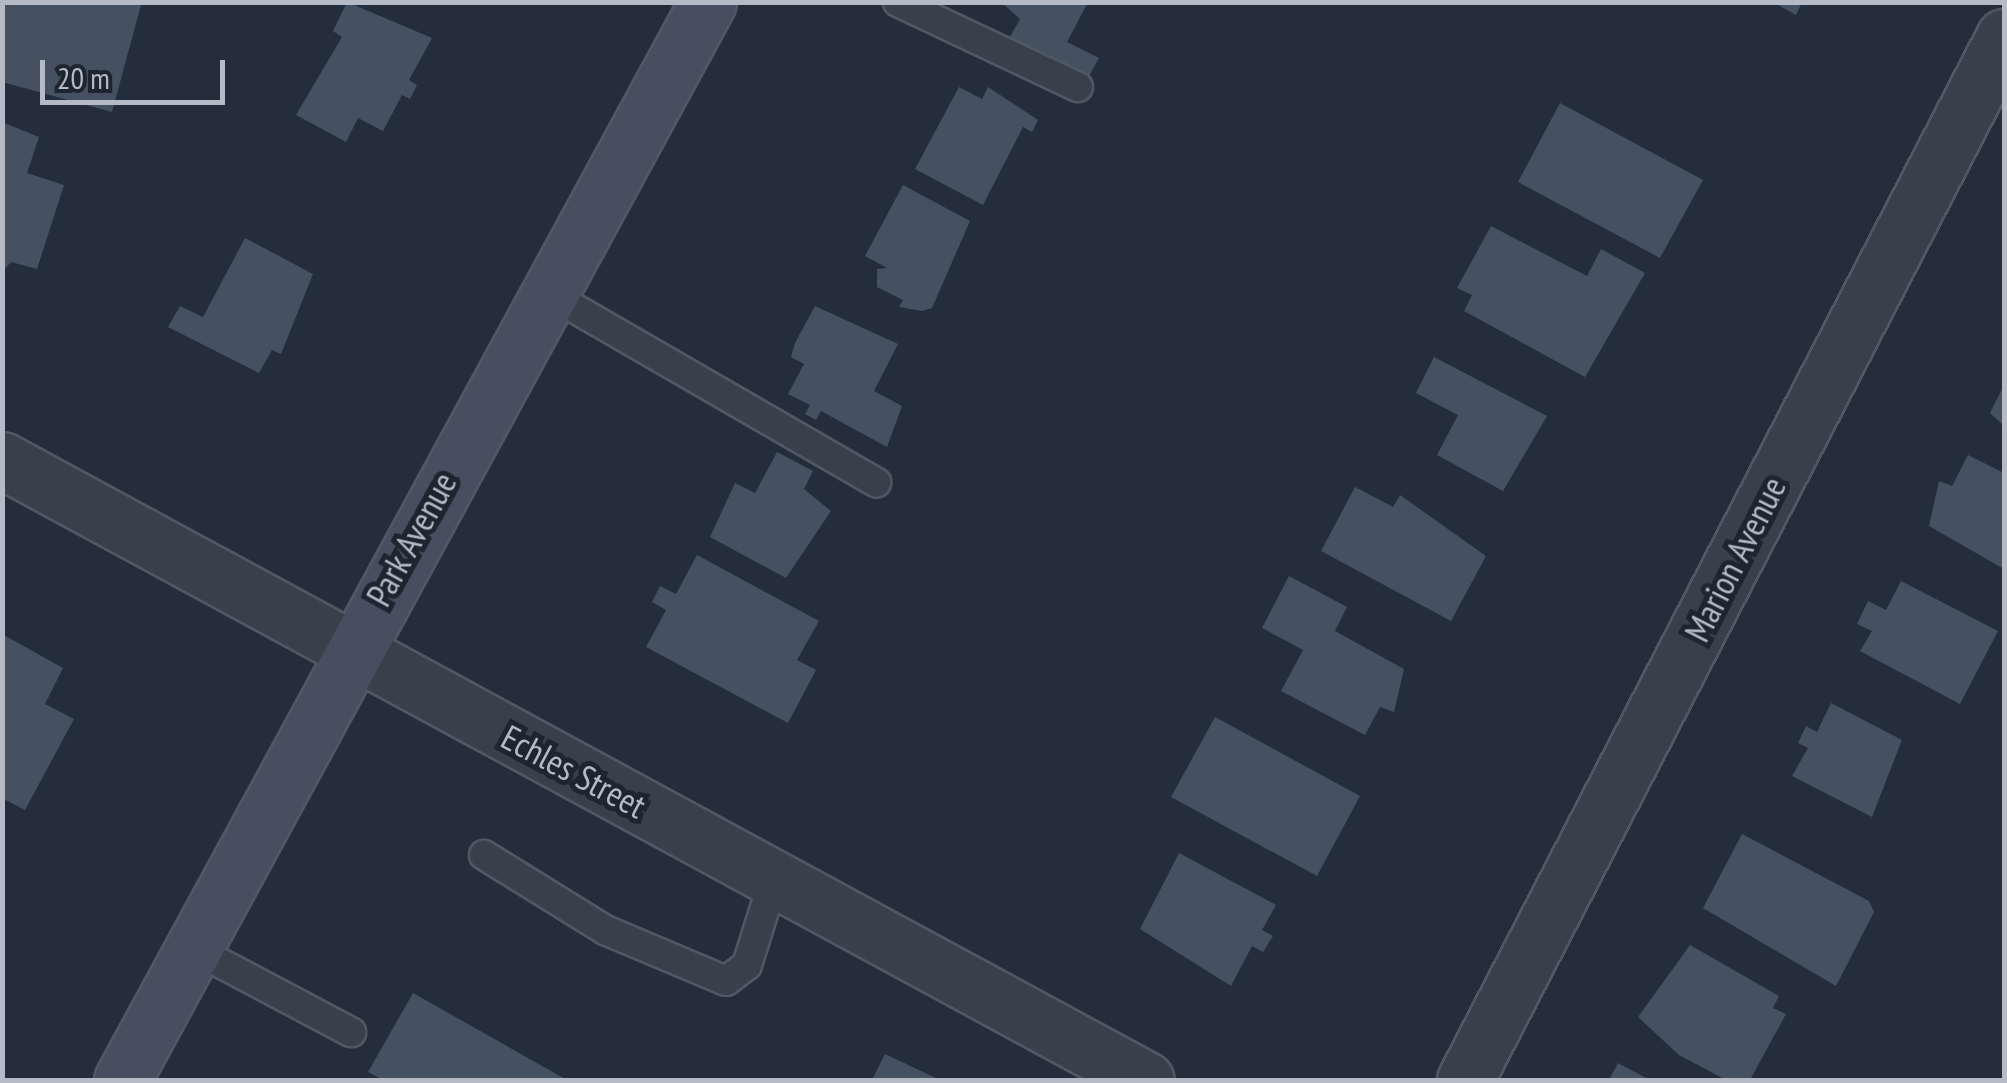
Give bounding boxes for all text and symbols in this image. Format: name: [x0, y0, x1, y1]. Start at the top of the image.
scale bar: [45, 40, 230, 102]
text: 20 m: [57, 58, 110, 97]
street label: Park Avenue: [357, 464, 465, 614]
street label: Marion Avenue: [1675, 469, 1795, 649]
street label: Echles Street: [495, 716, 653, 826]

